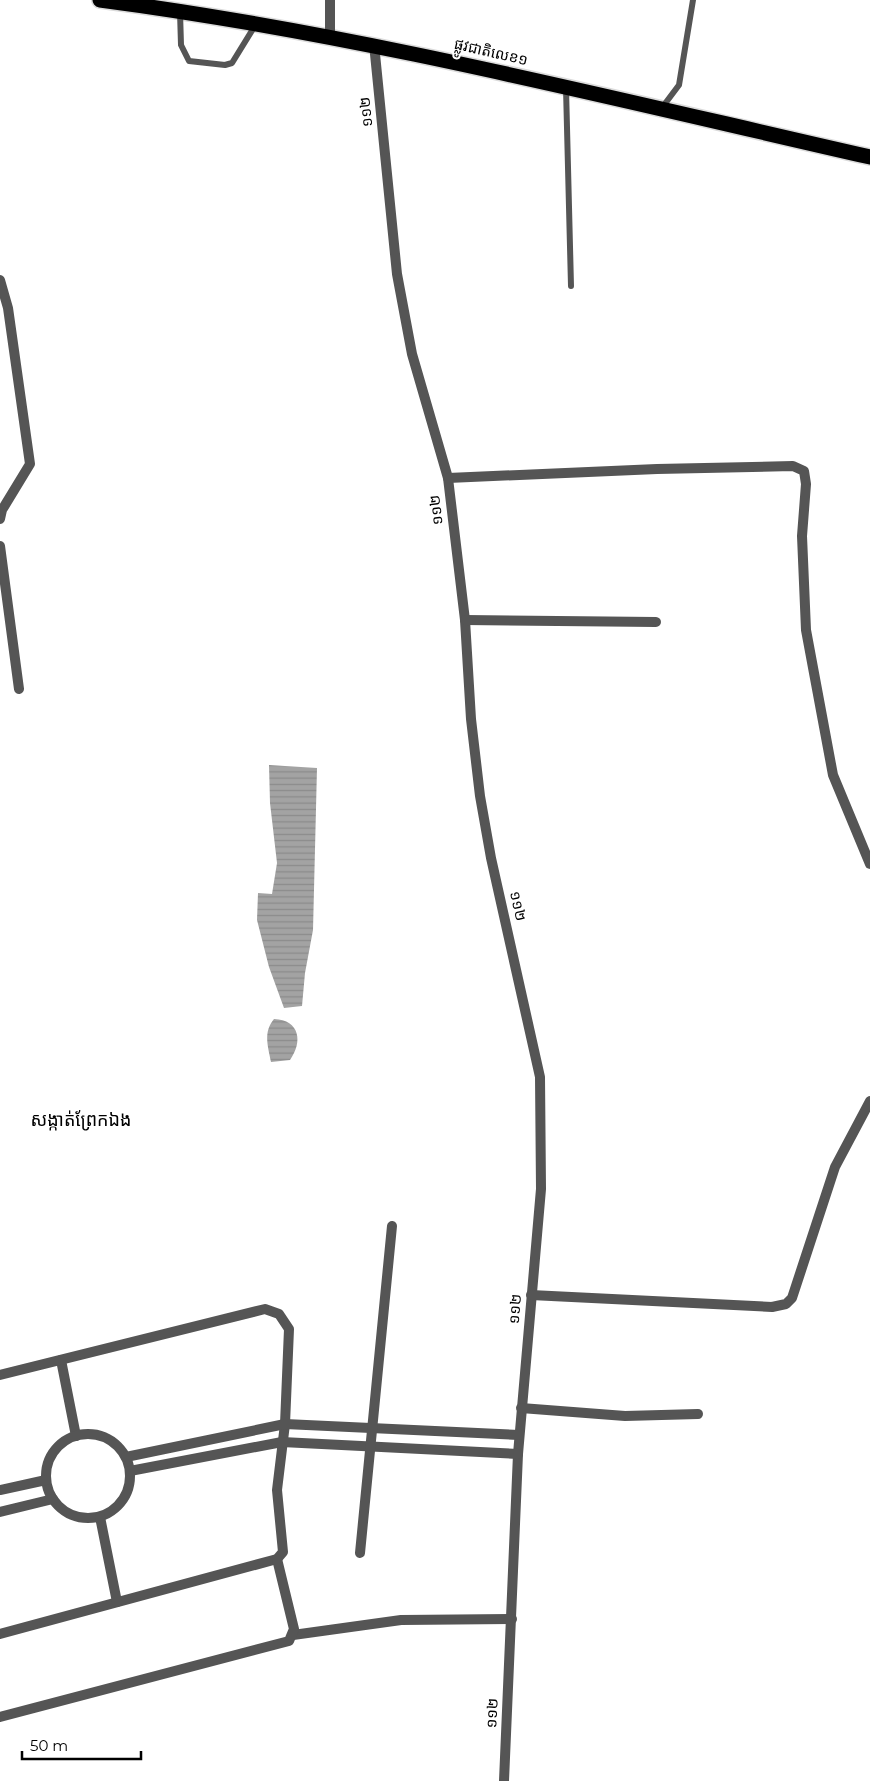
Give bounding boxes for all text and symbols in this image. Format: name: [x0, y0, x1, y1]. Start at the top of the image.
street label: ផ្លូវជាតិលេខ១: [451, 34, 530, 74]
street label: ១១២: [354, 96, 377, 128]
street label: ១១២: [424, 494, 447, 526]
street label: ១១២: [506, 889, 531, 923]
district label: សង្កាត់ព្រែកឯង: [31, 1109, 131, 1131]
street label: ១១២: [504, 1293, 525, 1325]
street label: ១១២: [481, 1697, 502, 1729]
scale bar: [22, 1728, 141, 1760]
text: 50 m: [30, 1736, 68, 1755]

